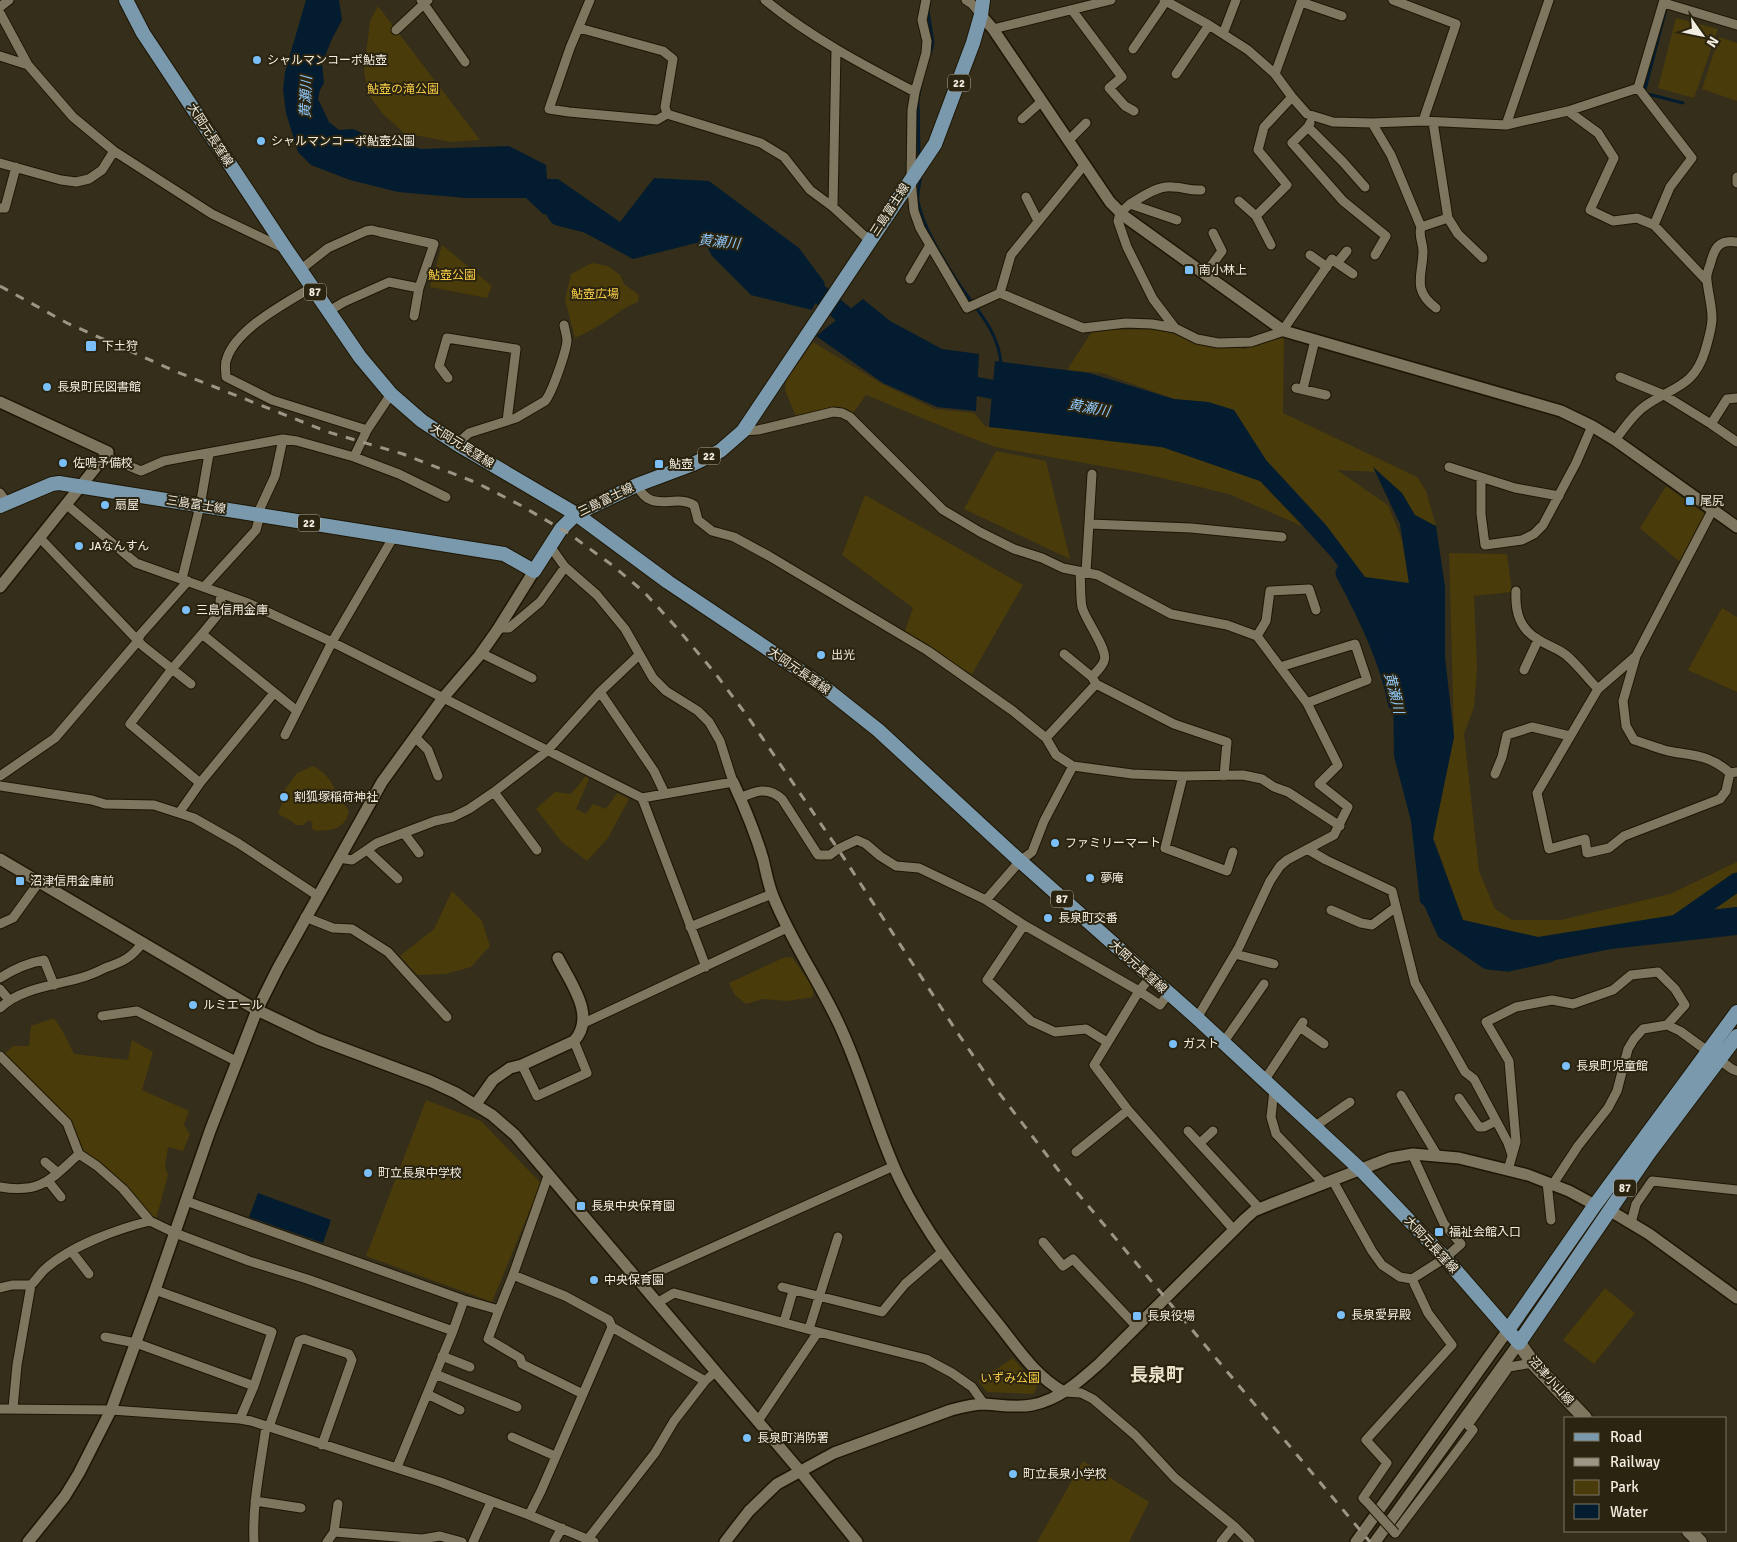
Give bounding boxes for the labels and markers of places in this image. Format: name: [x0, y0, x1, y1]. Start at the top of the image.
place label: シャルマンコーポ鮎壺: [267, 53, 387, 68]
marker: シャルマンコーポ鮎壺: [251, 54, 263, 66]
place label: シャルマンコーポ鮎壺公園: [271, 134, 415, 149]
marker: シャルマンコーポ鮎壺公園: [255, 135, 267, 147]
place label: 南小林上: [1199, 263, 1247, 278]
marker: 南小林上: [1183, 264, 1195, 276]
marker: 下土狩: [84, 339, 98, 353]
place label: 下土狩: [102, 339, 138, 354]
place label: 長泉町民図書館: [57, 380, 141, 395]
marker: 長泉町民図書館: [41, 381, 53, 393]
place label: 佐鳴予備校: [73, 456, 133, 471]
marker: 佐鳴予備校: [57, 457, 69, 469]
place label: 鮎壺: [669, 457, 693, 472]
marker: 鮎壺: [653, 458, 665, 470]
place label: 尾尻: [1700, 494, 1724, 509]
marker: 尾尻: [1684, 495, 1696, 507]
place label: 扇屋: [115, 498, 139, 513]
marker: 扇屋: [99, 499, 111, 511]
place label: JAなんすん: [89, 539, 149, 554]
marker: JAなんすん: [73, 540, 85, 552]
place label: 三島信用金庫: [196, 603, 268, 618]
marker: 三島信用金庫: [180, 604, 192, 616]
place label: 出光: [831, 648, 855, 663]
marker: 出光: [815, 649, 827, 661]
place label: 割狐塚稲荷神社: [294, 790, 378, 805]
marker: 割狐塚稲荷神社: [278, 791, 290, 803]
place label: ファミリーマート: [1065, 836, 1161, 851]
marker: ファミリーマート: [1049, 837, 1061, 849]
place label: 夢庵: [1100, 871, 1124, 886]
marker: 夢庵: [1084, 872, 1096, 884]
place label: 沼津信用金庫前: [30, 874, 114, 889]
marker: 沼津信用金庫前: [14, 875, 26, 887]
place label: 長泉町交番: [1058, 911, 1118, 926]
marker: 長泉町交番: [1042, 912, 1054, 924]
place label: ルミエール: [203, 998, 263, 1013]
marker: ルミエール: [187, 999, 199, 1011]
place label: ガスト: [1183, 1037, 1219, 1052]
marker: ガスト: [1167, 1038, 1179, 1050]
place label: 長泉町児童館: [1576, 1059, 1648, 1074]
marker: 長泉町児童館: [1560, 1060, 1572, 1072]
place label: 町立長泉中学校: [378, 1166, 462, 1181]
marker: 町立長泉中学校: [362, 1167, 374, 1179]
place label: 長泉中央保育園: [591, 1199, 675, 1214]
marker: 長泉中央保育園: [575, 1200, 587, 1212]
place label: 福祉会館入口: [1449, 1225, 1521, 1240]
marker: 福祉会館入口: [1433, 1226, 1445, 1238]
place label: 中央保育園: [604, 1273, 664, 1288]
marker: 中央保育園: [588, 1274, 600, 1286]
place label: 長泉愛昇殿: [1351, 1308, 1411, 1323]
place label: 長泉役場: [1147, 1309, 1195, 1324]
marker: 長泉愛昇殿: [1335, 1309, 1347, 1321]
marker: 長泉役場: [1131, 1310, 1143, 1322]
place label: 長泉町消防署: [757, 1431, 829, 1446]
marker: 長泉町消防署: [741, 1432, 753, 1444]
place label: 町立長泉小学校: [1023, 1467, 1107, 1482]
marker: 町立長泉小学校: [1007, 1468, 1019, 1480]

